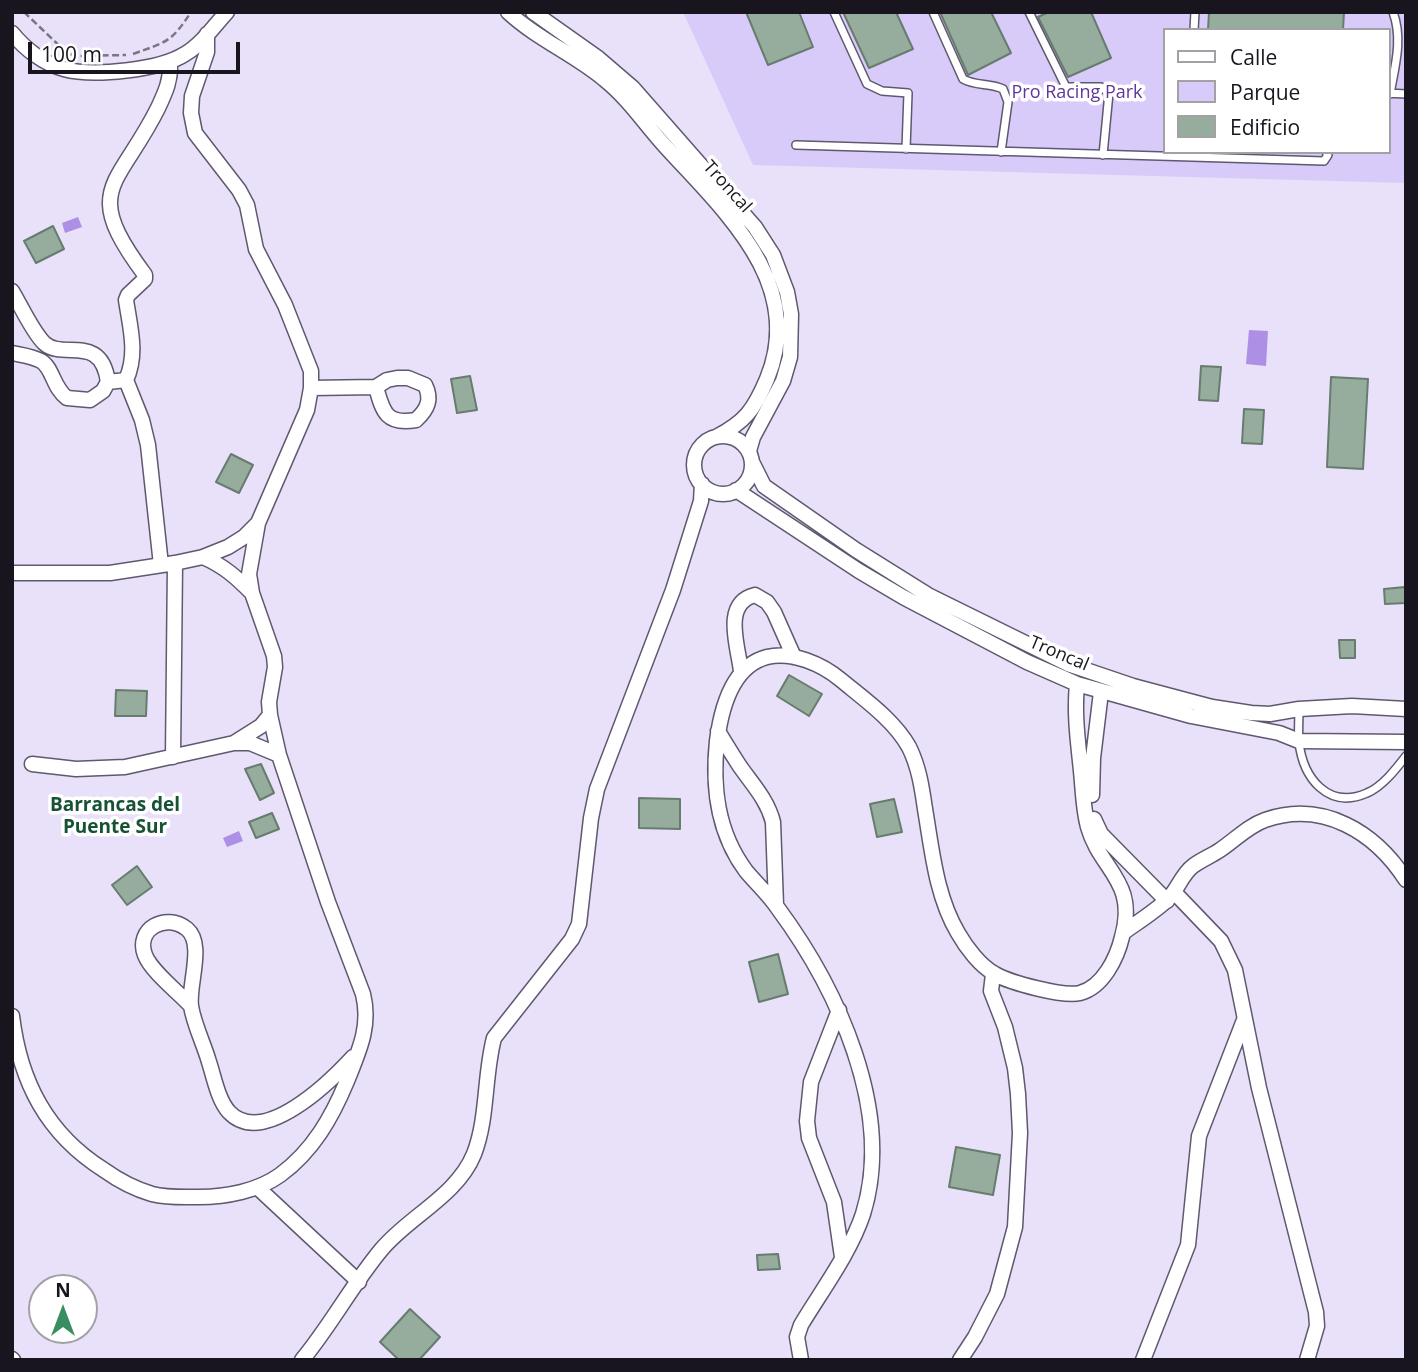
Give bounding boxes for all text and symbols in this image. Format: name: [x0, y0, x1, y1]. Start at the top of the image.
scale bar: [32, 28, 243, 72]
legend: [1162, 28, 1390, 154]
text: 100 m: [41, 40, 102, 68]
text: Calle: [1230, 43, 1277, 71]
text: Parque: [1230, 78, 1300, 106]
park label: Pro Racing Park: [1011, 82, 1143, 104]
text: Edificio: [1230, 113, 1300, 141]
street label: Troncal: [698, 157, 756, 217]
street label: Troncal: [1026, 632, 1092, 676]
district label: Barrancas del Puente Sur: [50, 795, 180, 839]
north arrow: [28, 1274, 98, 1344]
text: N: [55, 1277, 71, 1303]

